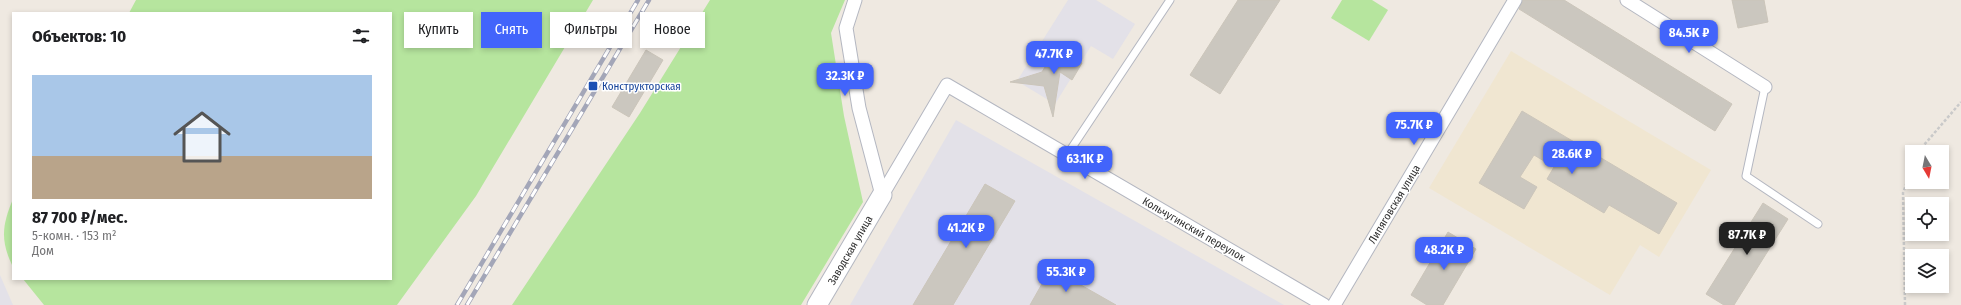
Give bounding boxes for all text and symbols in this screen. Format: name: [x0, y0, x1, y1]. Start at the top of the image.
chip: Купить: [404, 12, 473, 48]
chip: Снять: [481, 12, 542, 48]
chip: Фильтры: [550, 12, 632, 48]
chip: Новое: [640, 12, 705, 48]
pin: 84.5K ₽: [1652, 20, 1726, 54]
icon: filters: [350, 25, 372, 47]
text: 84.5K ₽: [1669, 25, 1709, 40]
text: Объектов: 10: [32, 26, 126, 47]
pin: 47.7K ₽: [1017, 41, 1091, 75]
text: 47.7K ₽: [1035, 46, 1073, 61]
pin: 32.3K ₽: [808, 63, 882, 97]
text: 32.3K ₽: [826, 68, 864, 83]
marker: Конструкторская: [587, 80, 599, 92]
place label: Конструкторская: [602, 80, 681, 93]
icon: home: [166, 101, 238, 173]
pin: 75.7K ₽: [1377, 112, 1451, 146]
text: 75.7K ₽: [1395, 117, 1433, 132]
pin: 28.6K ₽: [1535, 141, 1609, 175]
north arrow: [1905, 145, 1949, 189]
map controls: [1905, 145, 1949, 293]
pin: 63.1K ₽: [1048, 146, 1122, 180]
text: 28.6K ₽: [1552, 146, 1592, 161]
text: 63.1K ₽: [1066, 151, 1104, 166]
street label: Липяговская улица: [1366, 163, 1423, 246]
street label: Кольчугинский переулок: [1140, 195, 1248, 265]
button: locate: [1905, 197, 1949, 241]
text: 87 700 ₽/мес.: [32, 207, 128, 228]
street label: Заводская улица: [825, 213, 876, 287]
pin: 41.2K ₽: [929, 215, 1003, 249]
text: 41.2K ₽: [947, 220, 985, 235]
pin: 87.7K ₽: [1710, 222, 1784, 256]
text: 87.7K ₽: [1728, 227, 1766, 242]
text: 5-комн. · 153 m²: [32, 228, 117, 243]
pin: 48.2K ₽: [1407, 237, 1481, 271]
text: 48.2K ₽: [1424, 242, 1464, 257]
text: Дом: [32, 243, 54, 258]
button: layers: [1905, 249, 1949, 293]
pin: 55.3K ₽: [1029, 259, 1103, 293]
text: 55.3K ₽: [1046, 264, 1086, 279]

